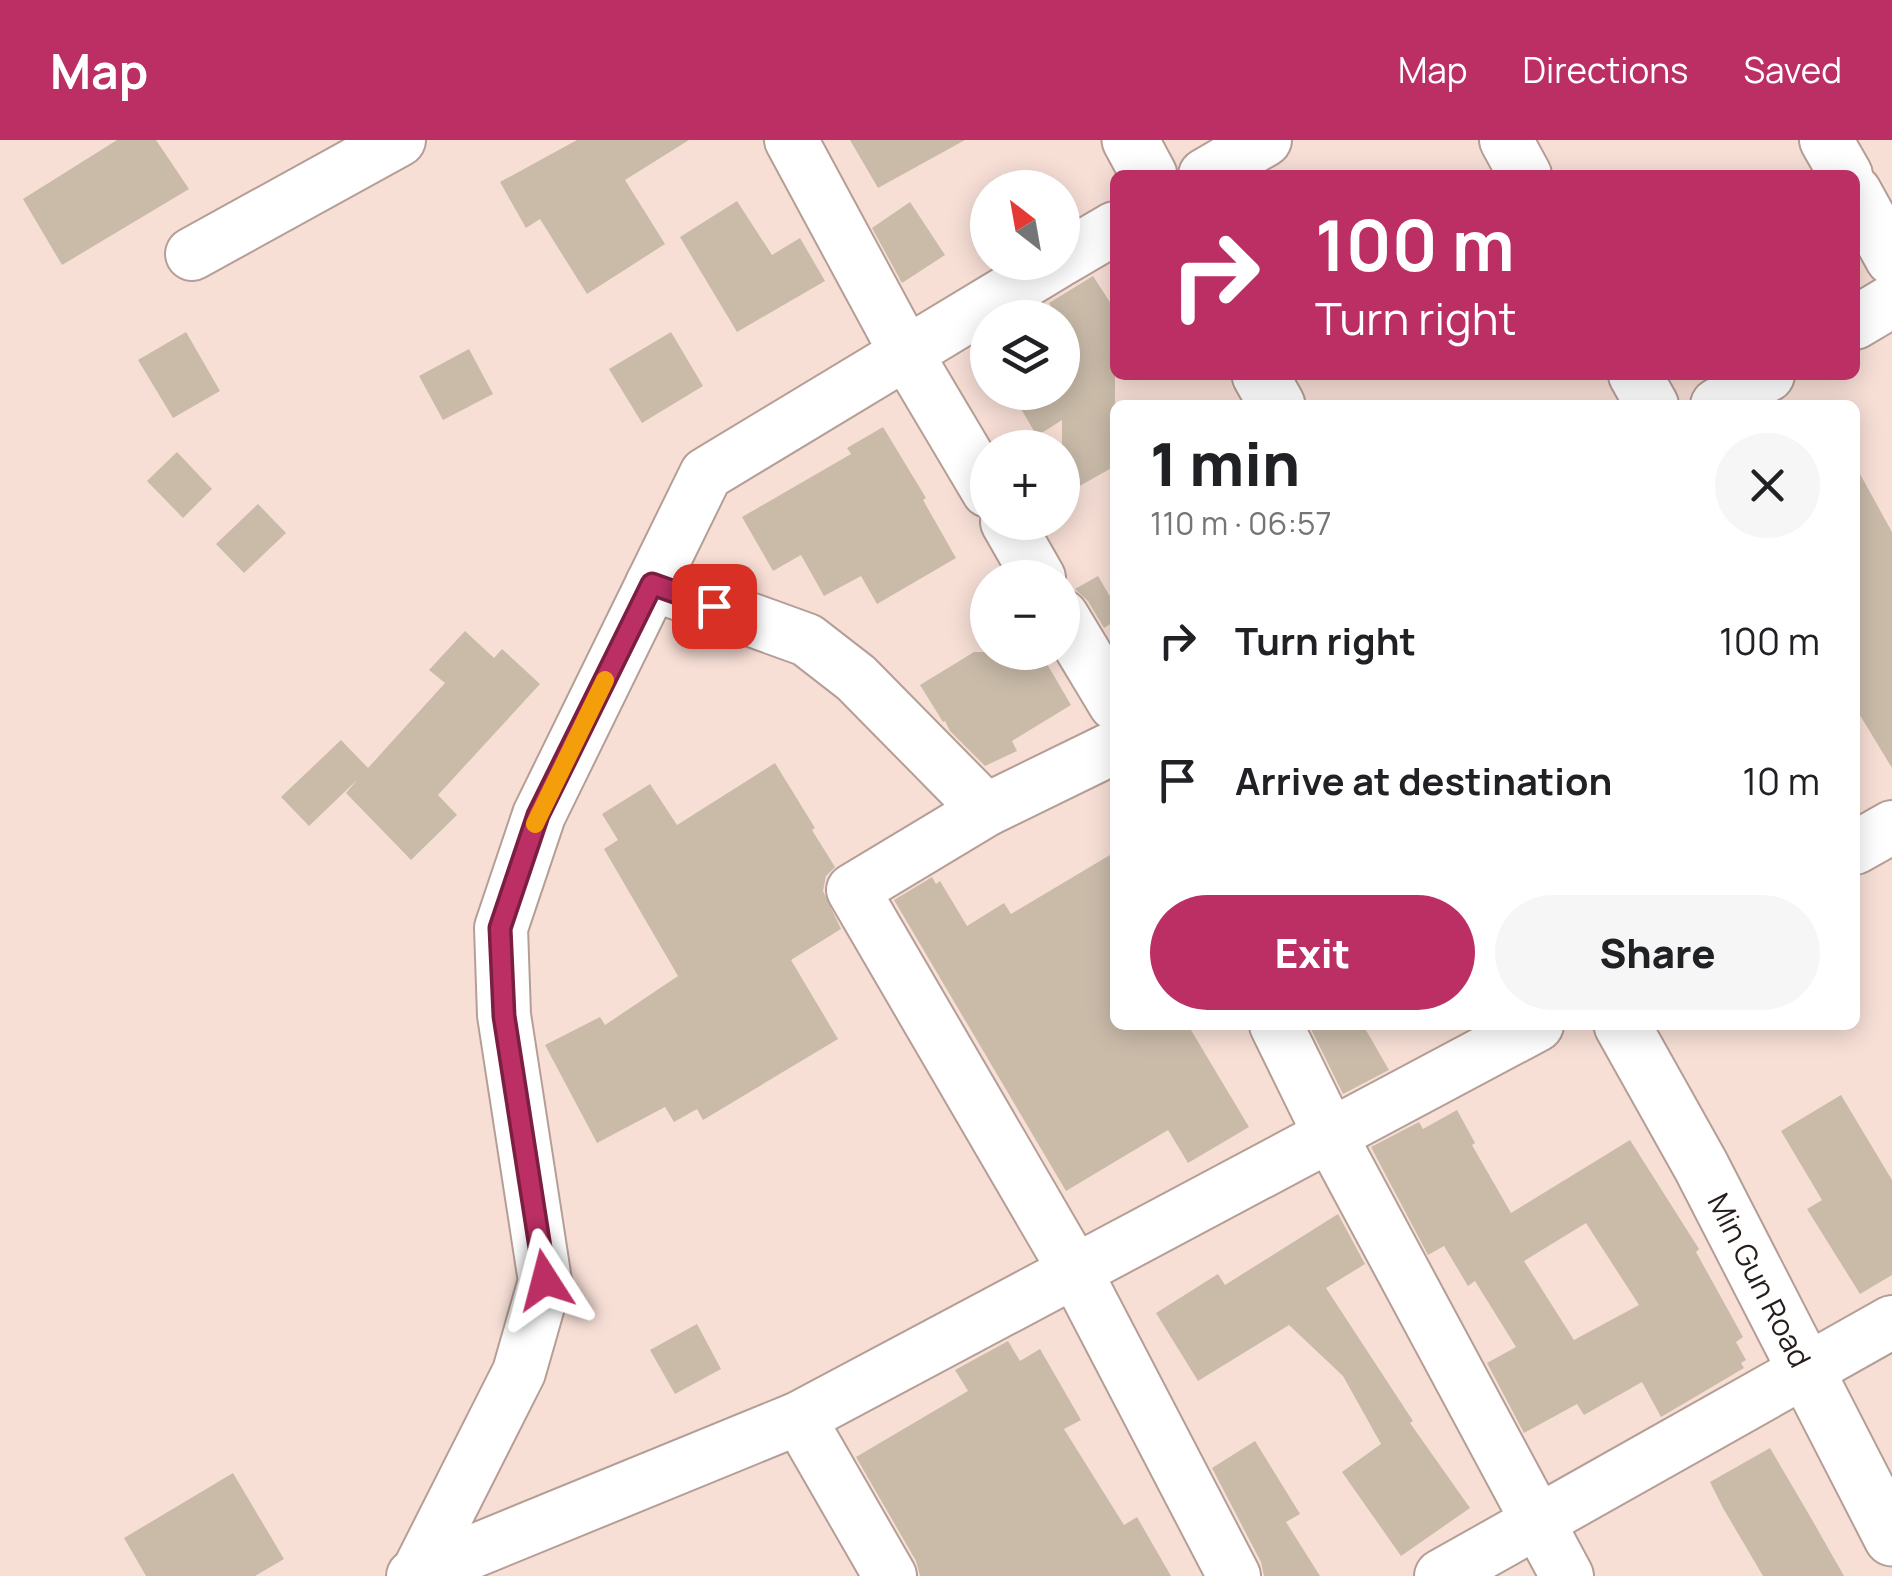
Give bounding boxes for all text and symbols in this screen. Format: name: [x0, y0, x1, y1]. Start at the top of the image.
text: Map: [50, 38, 148, 103]
text: Map: [1398, 46, 1468, 94]
text: Directions: [1523, 46, 1688, 94]
text: Saved: [1743, 46, 1842, 94]
north arrow: [970, 170, 1080, 280]
map controls: [970, 170, 1080, 670]
text: 100 m: [1315, 196, 1515, 292]
icon: right: [1150, 210, 1280, 340]
text: Turn right: [1315, 287, 1516, 349]
button: layers: [970, 300, 1080, 410]
text: 1 min: [1150, 422, 1300, 504]
button: +: [970, 430, 1080, 540]
button: close: [1715, 433, 1820, 538]
text: 110 m · 06:57: [1150, 501, 1332, 545]
button: −: [970, 560, 1080, 670]
pin: [672, 564, 757, 649]
icon: arrive: [687, 579, 742, 634]
icon: right: [1150, 613, 1205, 668]
text: Turn right: [1235, 614, 1416, 666]
text: 100 m: [1719, 614, 1820, 666]
icon: arrive: [1150, 753, 1205, 808]
text: Arrive at destination: [1235, 754, 1612, 806]
text: 10 m: [1742, 754, 1820, 806]
button: Exit: [1150, 895, 1475, 1010]
button: Share: [1495, 895, 1820, 1010]
street label: Min Gun Road: [1699, 1186, 1821, 1374]
position arrow: [493, 1228, 597, 1332]

